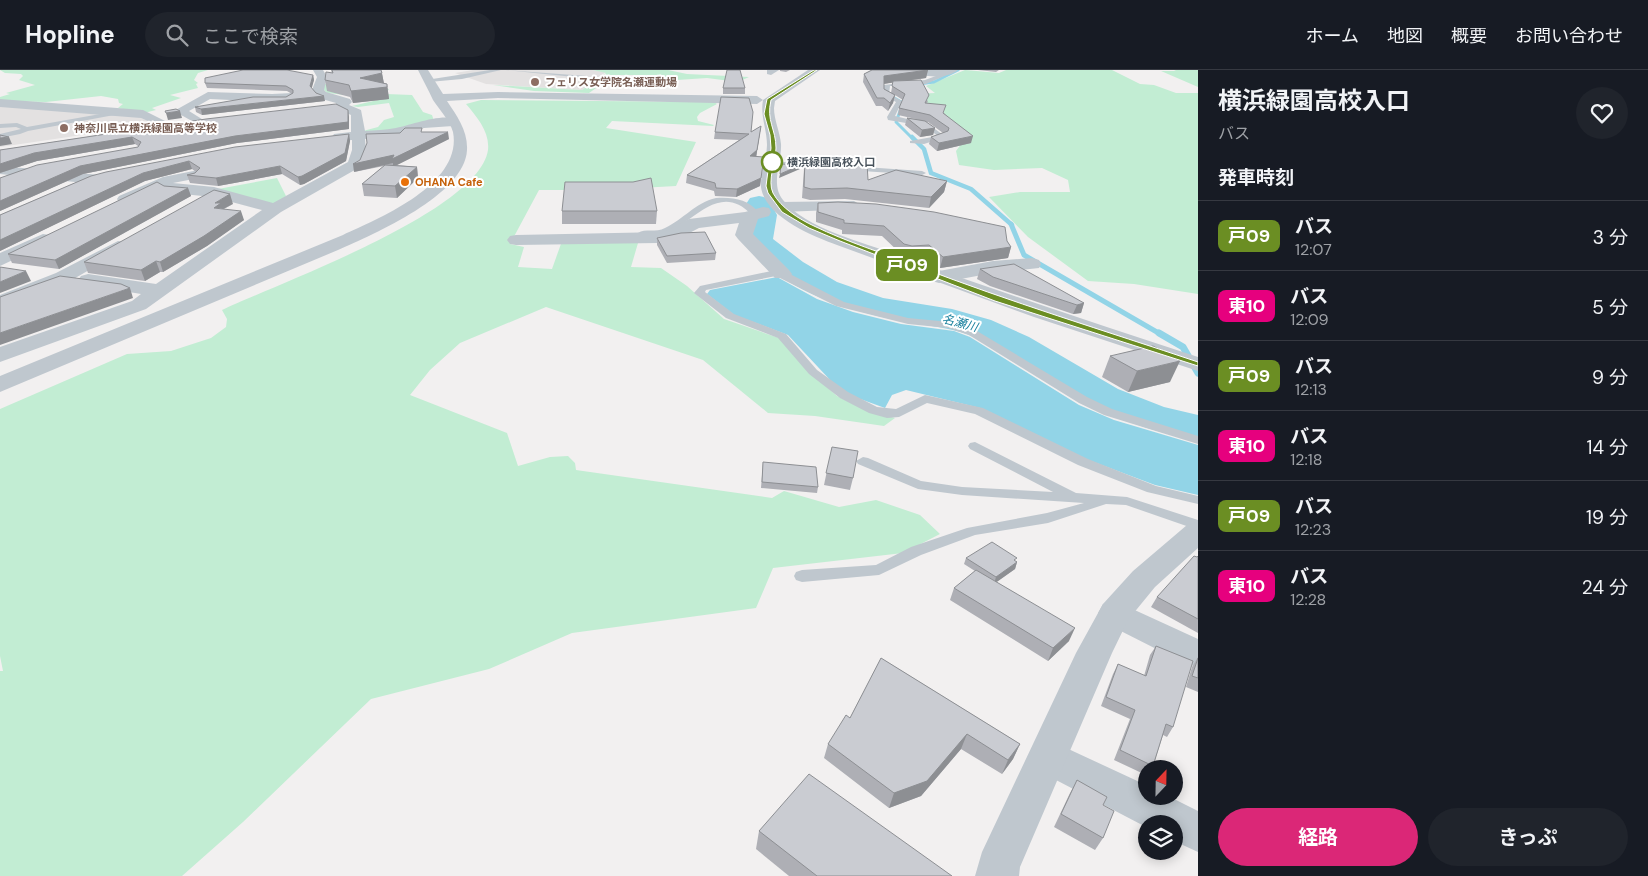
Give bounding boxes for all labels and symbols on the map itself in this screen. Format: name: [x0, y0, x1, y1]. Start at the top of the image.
place label: フェリス女学院名瀬運動場: [545, 75, 677, 89]
marker: フェリス女学院名瀬運動場: [529, 76, 541, 88]
place label: 神奈川県立横浜緑園高等学校: [74, 121, 217, 135]
marker: 神奈川県立横浜緑園高等学校: [58, 122, 70, 134]
marker: 横浜緑園高校入口: [761, 151, 783, 173]
place label: 横浜緑園高校入口: [787, 155, 875, 169]
place label: OHANA Cafe: [415, 175, 483, 189]
marker: OHANA Cafe: [399, 176, 411, 188]
line badge: 戸09: [878, 249, 936, 281]
water label: 名瀬川: [941, 311, 981, 336]
north arrow: [1138, 760, 1182, 805]

